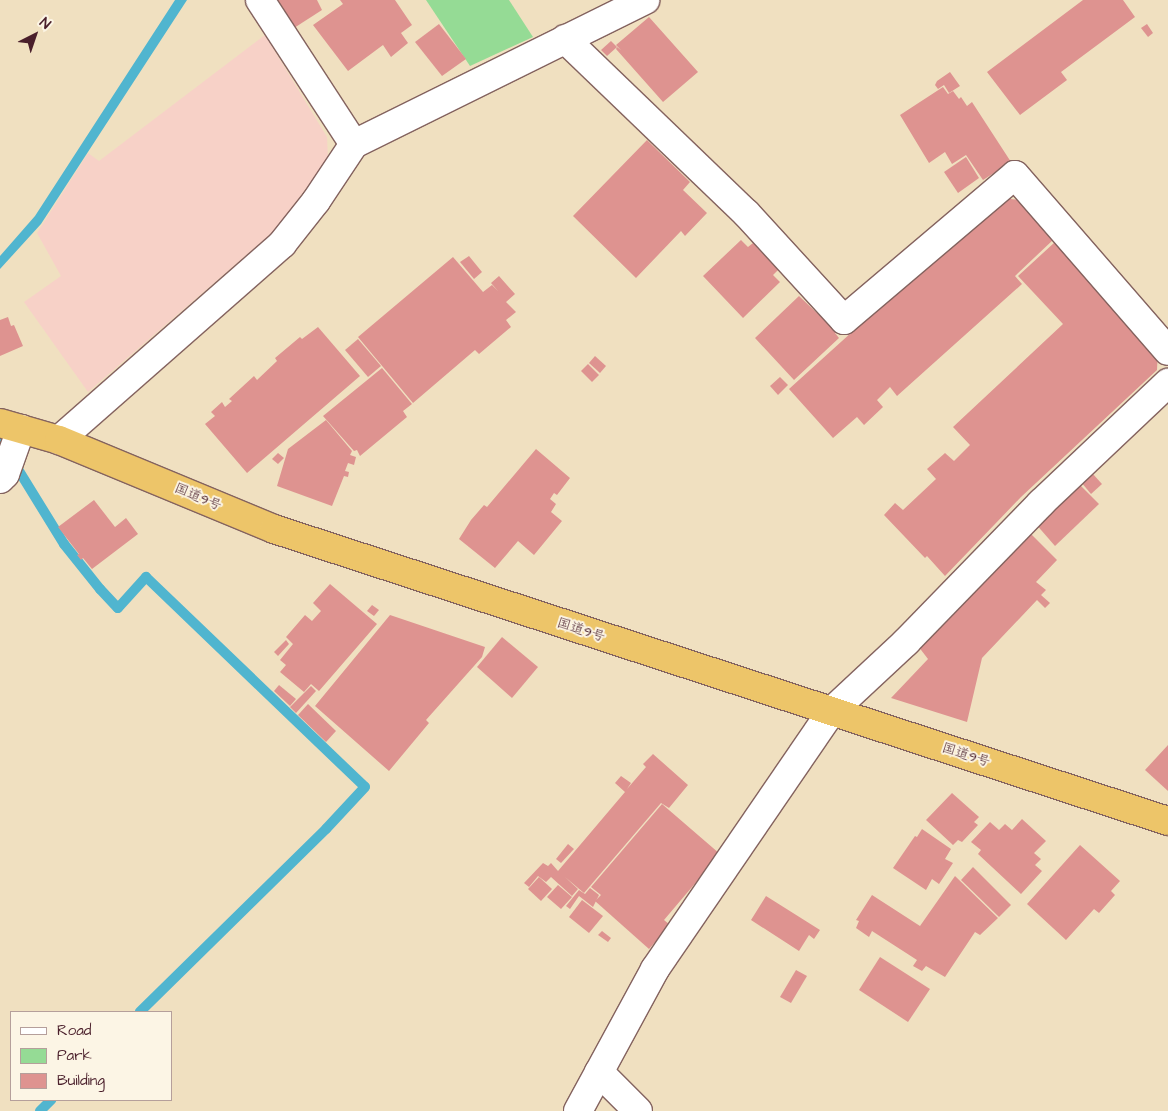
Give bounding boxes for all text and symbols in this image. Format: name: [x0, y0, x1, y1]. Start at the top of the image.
north arrow: [10, 10, 60, 60]
text: N: [35, 13, 55, 34]
street label: 国道9号: [172, 480, 224, 514]
street label: 国道9号: [555, 614, 607, 646]
street label: 国道9号: [940, 739, 992, 771]
legend: [10, 1011, 172, 1101]
text: Road: [57, 1020, 91, 1041]
text: Park: [57, 1045, 92, 1066]
text: Building: [57, 1070, 105, 1091]

